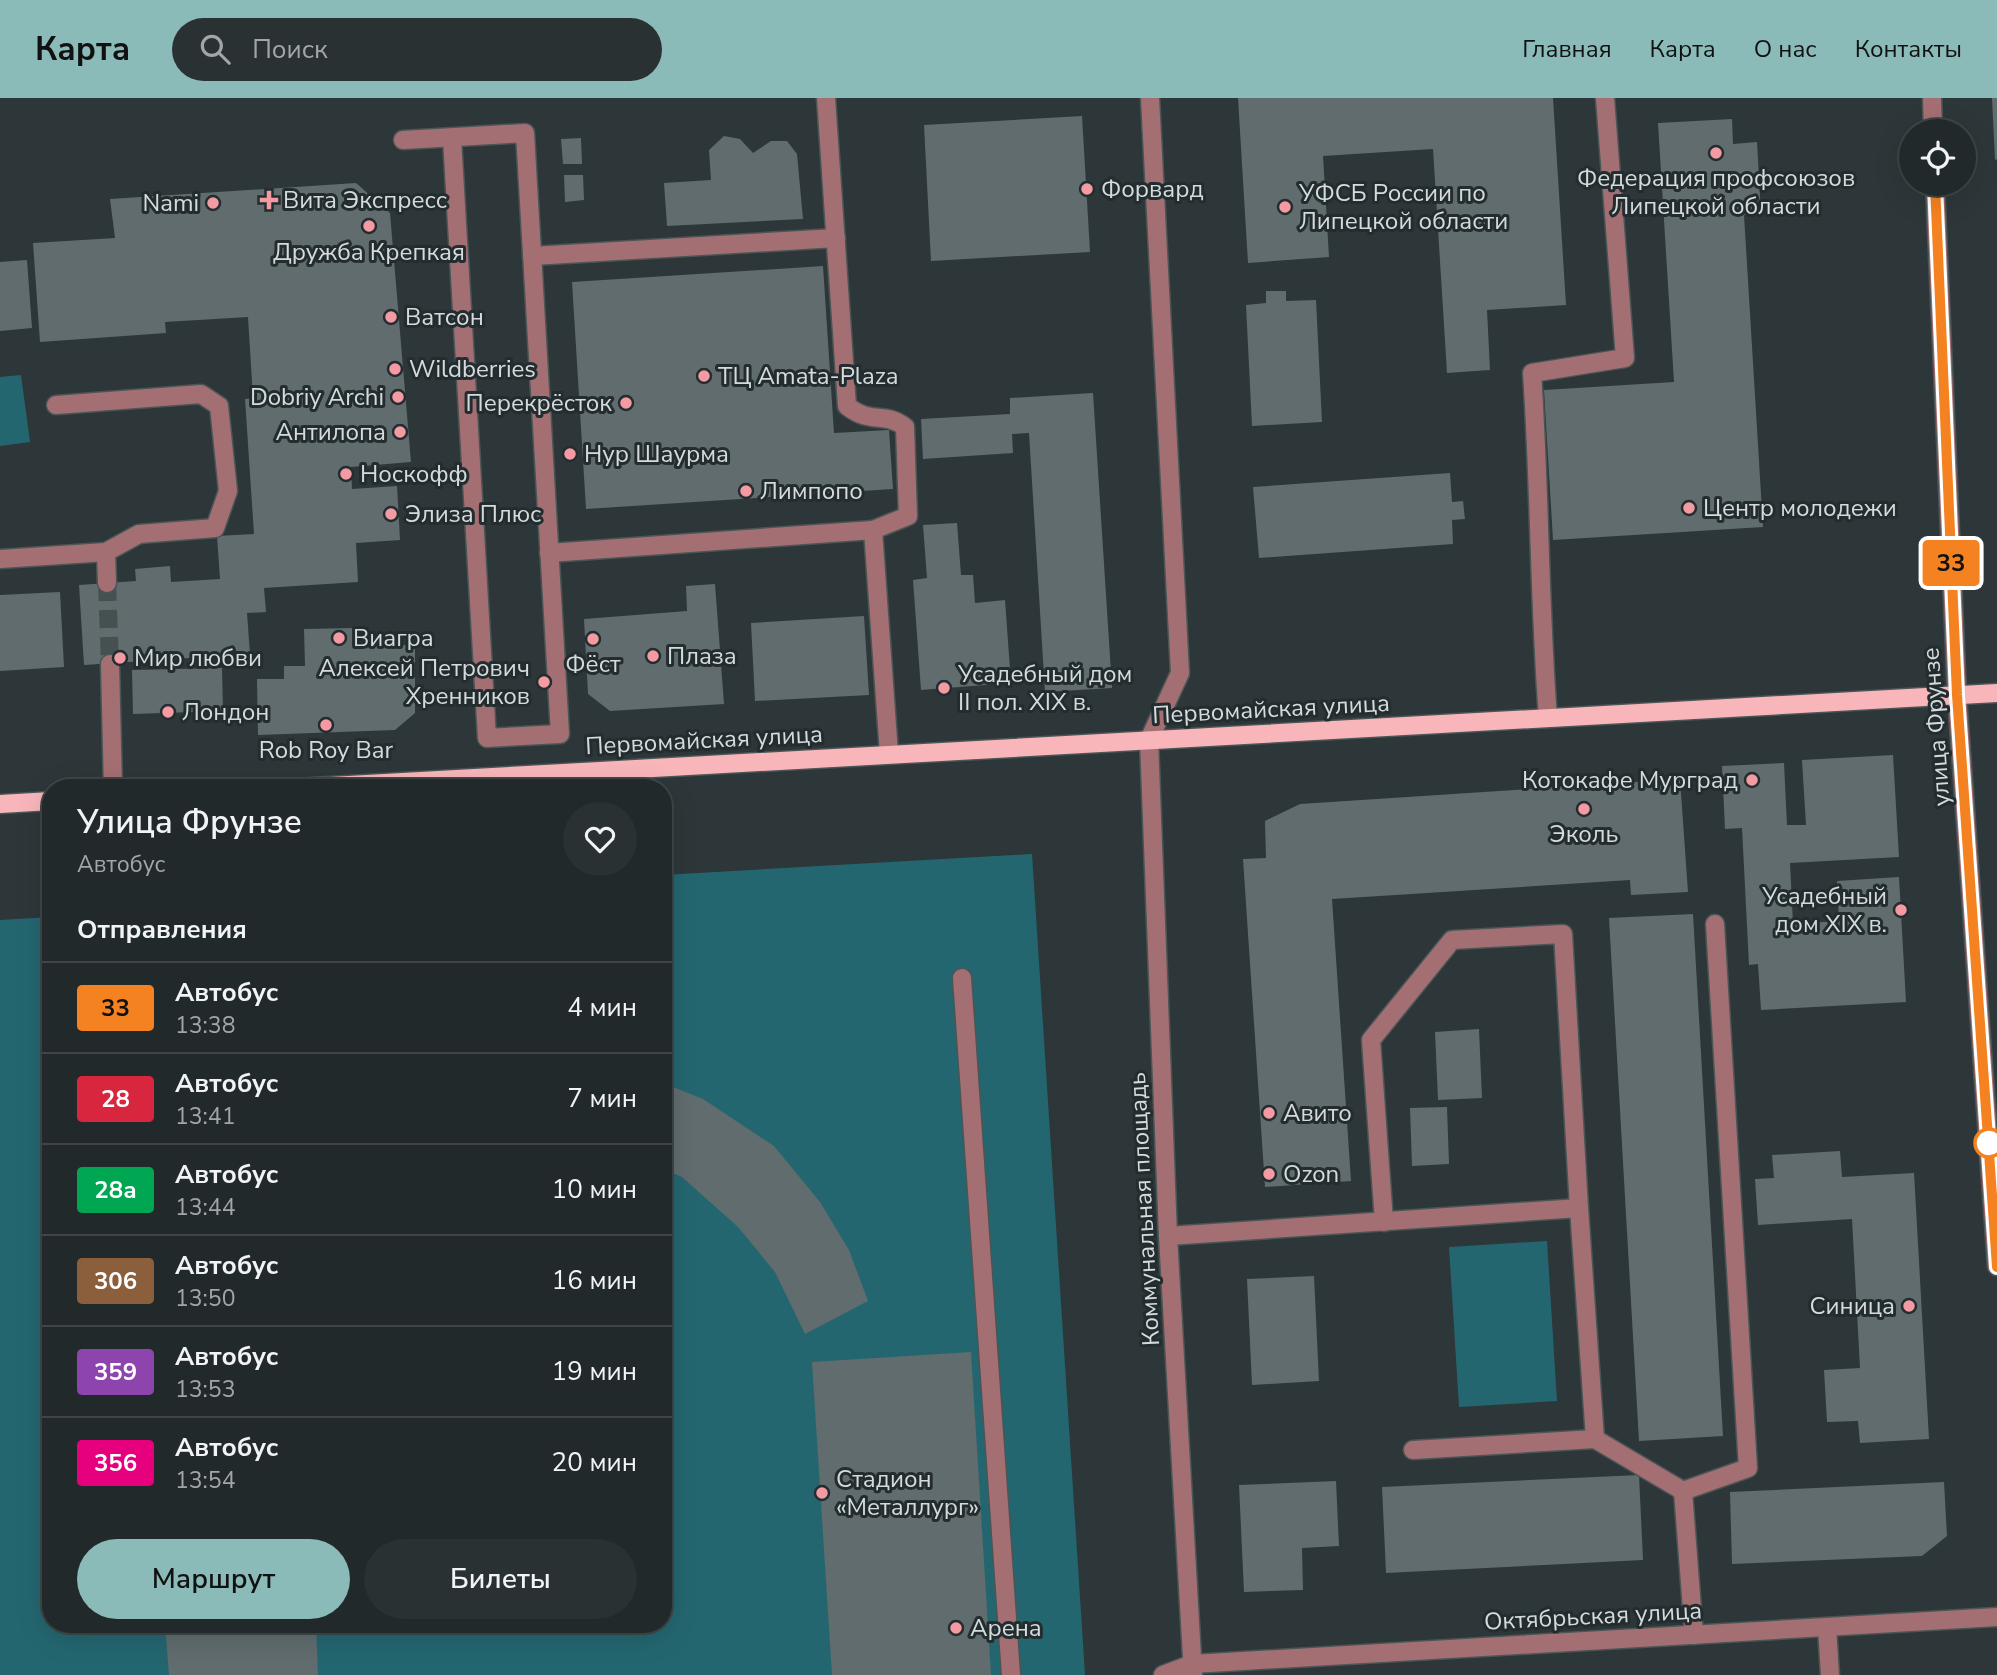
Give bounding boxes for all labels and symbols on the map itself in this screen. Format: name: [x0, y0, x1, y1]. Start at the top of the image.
marker: Федерация профсоюзов Липецкой области: [1708, 145, 1724, 161]
place label: Федерация профсоюзов Липецкой области: [1577, 162, 1855, 222]
place label: Форвард: [1101, 173, 1204, 205]
place label: УФСБ России по Липецкой области: [1298, 177, 1508, 237]
marker: Форвард: [1079, 181, 1095, 197]
place label: Вита Экспресс: [283, 184, 447, 216]
place label: Nami: [142, 187, 199, 219]
marker: Вита Экспресс: [261, 192, 277, 208]
marker: Nami: [205, 195, 221, 211]
marker: УФСБ России по Липецкой области: [1277, 199, 1293, 215]
marker: Дружба Крепкая: [361, 218, 377, 234]
place label: Дружба Крепкая: [273, 236, 465, 268]
place label: Ватсон: [405, 301, 484, 333]
marker: Ватсон: [383, 309, 399, 325]
place label: Wildberries: [409, 353, 536, 385]
place label: ТЦ Amata-Plaza: [718, 360, 898, 392]
marker: Wildberries: [387, 361, 403, 377]
marker: ТЦ Amata-Plaza: [696, 368, 712, 384]
place label: Dobriy Archi: [250, 381, 384, 413]
place label: Перекрёсток: [466, 387, 612, 419]
marker: Dobriy Archi: [390, 389, 406, 405]
marker: Перекрёсток: [618, 395, 634, 411]
place label: Антилопа: [275, 416, 386, 448]
marker: Антилопа: [392, 424, 408, 440]
place label: Нур Шаурма: [584, 438, 729, 470]
marker: Нур Шаурма: [562, 446, 578, 462]
place label: Носкофф: [360, 458, 468, 490]
marker: Носкофф: [338, 466, 354, 482]
place label: Лимпопо: [760, 475, 863, 507]
marker: Лимпопо: [738, 483, 754, 499]
place label: Центр молодежи: [1703, 492, 1897, 524]
place label: Элиза Плюс: [405, 498, 541, 530]
marker: Центр молодежи: [1681, 500, 1697, 516]
marker: Элиза Плюс: [383, 506, 399, 522]
line badge: 33: [1920, 540, 1982, 586]
place label: Виагра: [353, 622, 434, 654]
marker: Виагра: [331, 630, 347, 646]
marker: Фёст: [585, 631, 601, 647]
place label: Плаза: [667, 640, 737, 672]
place label: Мир любви: [134, 642, 262, 674]
street label: улица Фрунзе: [1914, 647, 1958, 807]
place label: Фёст: [565, 648, 621, 680]
marker: Плаза: [645, 648, 661, 664]
marker: Мир любви: [112, 650, 128, 666]
place label: Алексей Петрович Хренников: [319, 652, 530, 712]
place label: Усадебный дом II пол. XIX в.: [957, 658, 1132, 718]
marker: Алексей Петрович Хренников: [536, 674, 552, 690]
marker: Усадебный дом II пол. XIX в.: [936, 680, 952, 696]
street label: Первомайская улица: [1151, 687, 1391, 731]
place label: Лондон: [182, 696, 269, 728]
marker: Лондон: [160, 704, 176, 720]
marker: Rob Roy Bar: [318, 717, 334, 733]
street label: Первомайская улица: [584, 718, 824, 762]
place label: Rob Roy Bar: [259, 734, 394, 766]
place label: Котокафе Мурград: [1522, 764, 1738, 796]
marker: Котокафе Мурград: [1744, 772, 1760, 788]
marker: Эколь: [1576, 801, 1592, 817]
place label: Эколь: [1550, 818, 1618, 850]
place label: Усадебный дом XIX в.: [1761, 880, 1887, 940]
marker: Усадебный дом XIX в.: [1893, 902, 1909, 918]
street label: Коммунальная площадь: [1121, 1071, 1167, 1347]
place label: Авито: [1283, 1097, 1352, 1129]
marker: Авито: [1261, 1105, 1277, 1121]
unlabelled marker: [1974, 1128, 1997, 1158]
place label: Ozon: [1283, 1158, 1339, 1190]
marker: Ozon: [1261, 1166, 1277, 1182]
place label: Синица: [1809, 1290, 1895, 1322]
marker: Синица: [1901, 1298, 1917, 1314]
place label: Стадион «Металлург»: [836, 1463, 979, 1523]
marker: Стадион «Металлург»: [814, 1485, 830, 1501]
street label: Октябрьская улица: [1483, 1594, 1703, 1638]
place label: Арена: [970, 1612, 1042, 1644]
marker: Арена: [948, 1620, 964, 1636]

